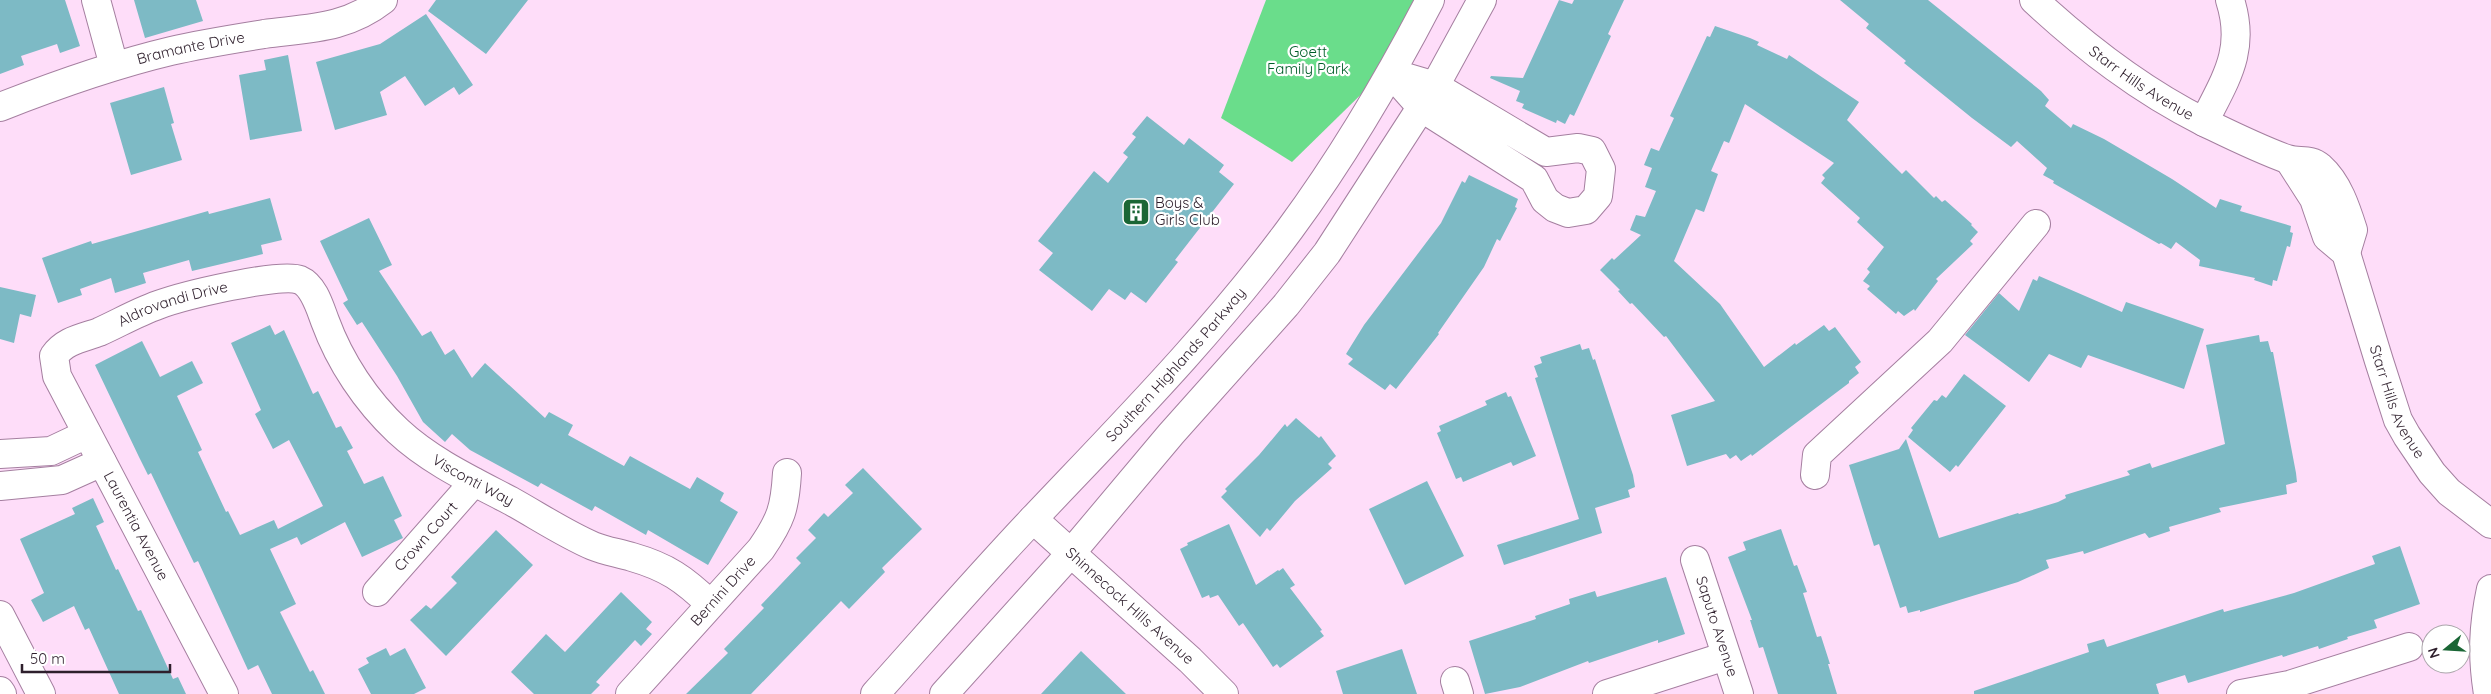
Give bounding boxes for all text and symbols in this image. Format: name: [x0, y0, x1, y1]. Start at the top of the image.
street label: Bramante Drive: [135, 27, 246, 68]
street label: Starr Hills Avenue: [2085, 41, 2197, 124]
park label: Goett Family Park: [1267, 42, 1349, 78]
place label: Boys & Girls Club: [1155, 193, 1220, 229]
building icon: Boys & Girls Club: [1121, 197, 1151, 227]
street label: Aldrovandi Drive: [115, 277, 229, 330]
street label: Southern Highlands Parkway: [1101, 283, 1249, 446]
street label: Starr Hills Avenue: [2366, 343, 2429, 462]
street label: Visconti Way: [429, 450, 517, 510]
street label: Laurentia Avenue: [100, 468, 173, 584]
street label: Crown Court: [390, 497, 461, 575]
street label: Shinnecock Hills Avenue: [1062, 543, 1198, 668]
street label: Bernini Drive: [686, 551, 759, 630]
street label: Saputo Avenue: [1692, 574, 1743, 679]
north arrow: [2421, 624, 2471, 674]
scale bar: [22, 642, 170, 674]
text: N: [2423, 645, 2444, 661]
text: 50 m: [30, 649, 65, 668]

